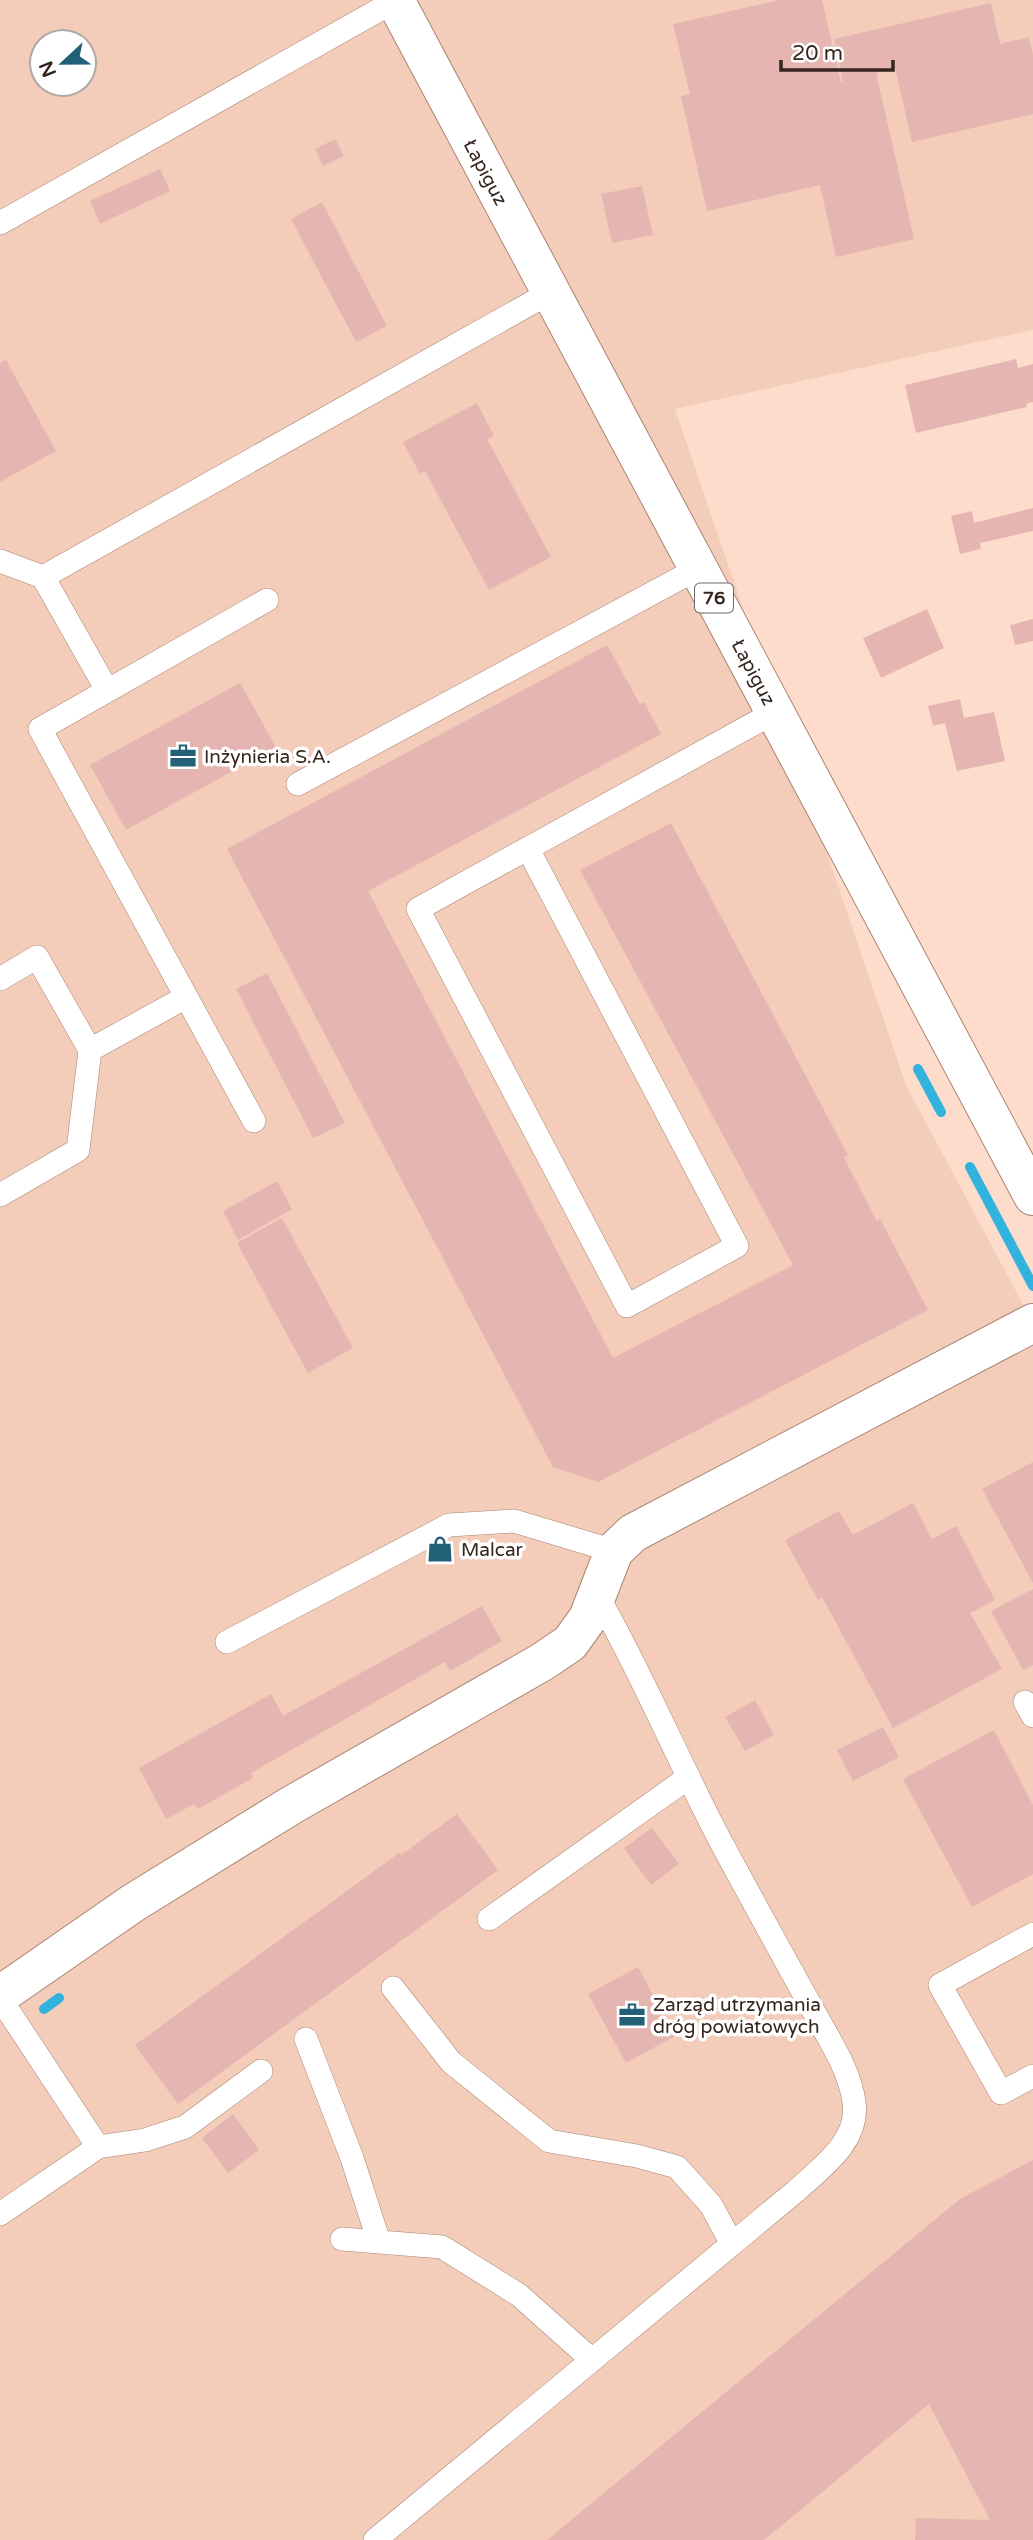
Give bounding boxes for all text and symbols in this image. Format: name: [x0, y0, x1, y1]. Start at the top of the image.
north arrow: [28, 28, 98, 98]
scale bar: [781, 28, 893, 72]
text: 20 m: [792, 41, 843, 66]
text: N: [35, 58, 61, 80]
street label: Łapiguz: [459, 136, 512, 209]
road number: 76: [695, 584, 733, 612]
street label: Łapiguz: [727, 636, 780, 709]
office icon: Inżynieria S.A.: [168, 741, 198, 771]
place label: Inżynieria S.A.: [204, 746, 331, 768]
shop icon: Malcar: [425, 1534, 455, 1564]
place label: Malcar: [461, 1539, 524, 1561]
place label: Zarząd utrzymania dróg powiatowych: [653, 1994, 821, 2038]
office icon: Zarząd utrzymania dróg powiatowych: [617, 2000, 647, 2030]

